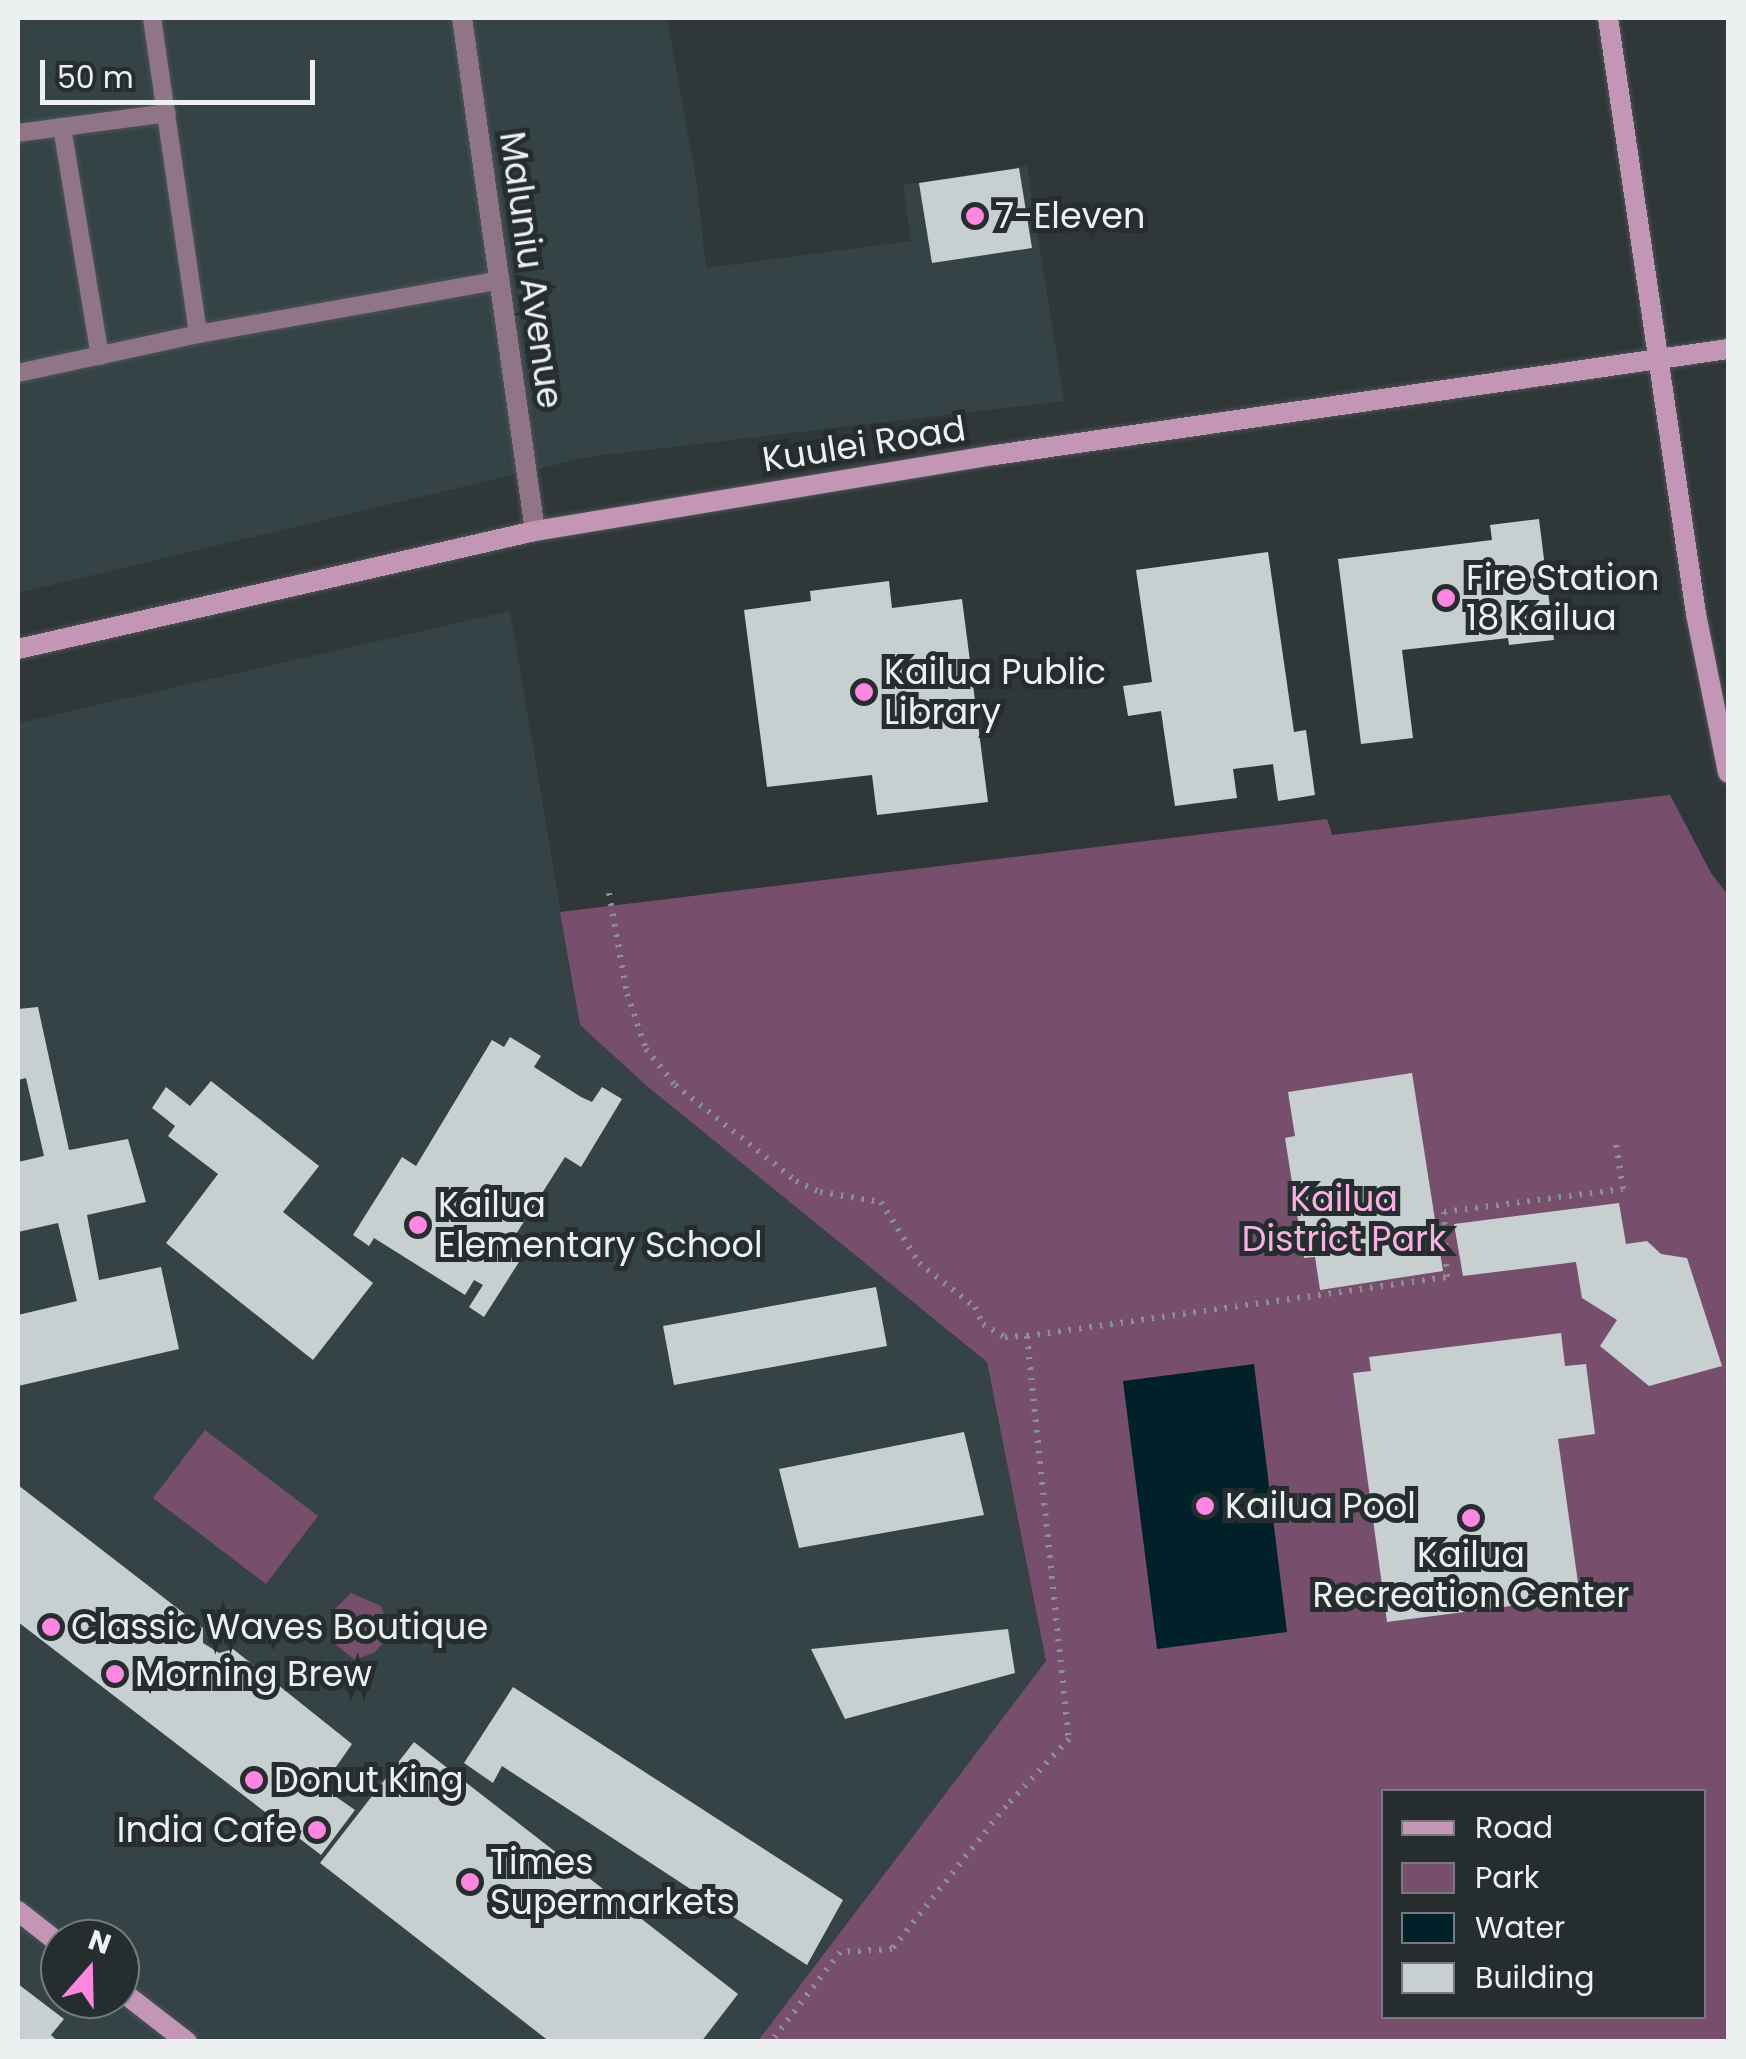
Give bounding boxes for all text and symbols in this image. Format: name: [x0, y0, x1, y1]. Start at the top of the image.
scale bar: [45, 40, 320, 102]
text: 50 m: [57, 56, 134, 99]
street label: Maluniu Avenue: [491, 129, 571, 411]
place label: 7-Eleven: [995, 195, 1145, 237]
marker: 7-Eleven: [964, 205, 986, 227]
street label: Kuulei Road: [759, 407, 969, 481]
place label: Fire Station 18 Kailua: [1466, 557, 1659, 639]
marker: Fire Station 18 Kailua: [1435, 587, 1457, 609]
place label: Kailua Public Library: [884, 651, 1106, 733]
marker: Kailua Public Library: [853, 681, 875, 703]
park label: Kailua District Park: [1242, 1178, 1446, 1260]
place label: Kailua Elementary School: [438, 1184, 763, 1266]
marker: Kailua Elementary School: [407, 1214, 429, 1236]
place label: Kailua Pool: [1225, 1485, 1416, 1527]
marker: Kailua Pool: [1194, 1495, 1216, 1517]
marker: Kailua Recreation Center: [1460, 1507, 1482, 1529]
place label: Kailua Recreation Center: [1313, 1534, 1629, 1616]
place label: Classic Waves Boutique: [71, 1606, 488, 1648]
marker: Classic Waves Boutique: [40, 1616, 62, 1638]
place label: Morning Brew: [135, 1653, 372, 1695]
marker: Morning Brew: [104, 1663, 126, 1685]
place label: Donut King: [274, 1759, 464, 1801]
marker: Donut King: [243, 1769, 265, 1791]
legend: [1381, 1789, 1706, 2019]
text: Road: [1475, 1806, 1553, 1849]
place label: India Cafe: [117, 1809, 297, 1851]
marker: India Cafe: [306, 1819, 328, 1841]
place label: Times Supermarkets: [490, 1841, 735, 1923]
text: Park: [1475, 1856, 1539, 1899]
marker: Times Supermarkets: [459, 1871, 481, 1893]
text: Water: [1475, 1906, 1565, 1949]
north arrow: [40, 1919, 140, 2019]
text: N: [83, 1920, 116, 1964]
text: Building: [1475, 1956, 1595, 1999]

